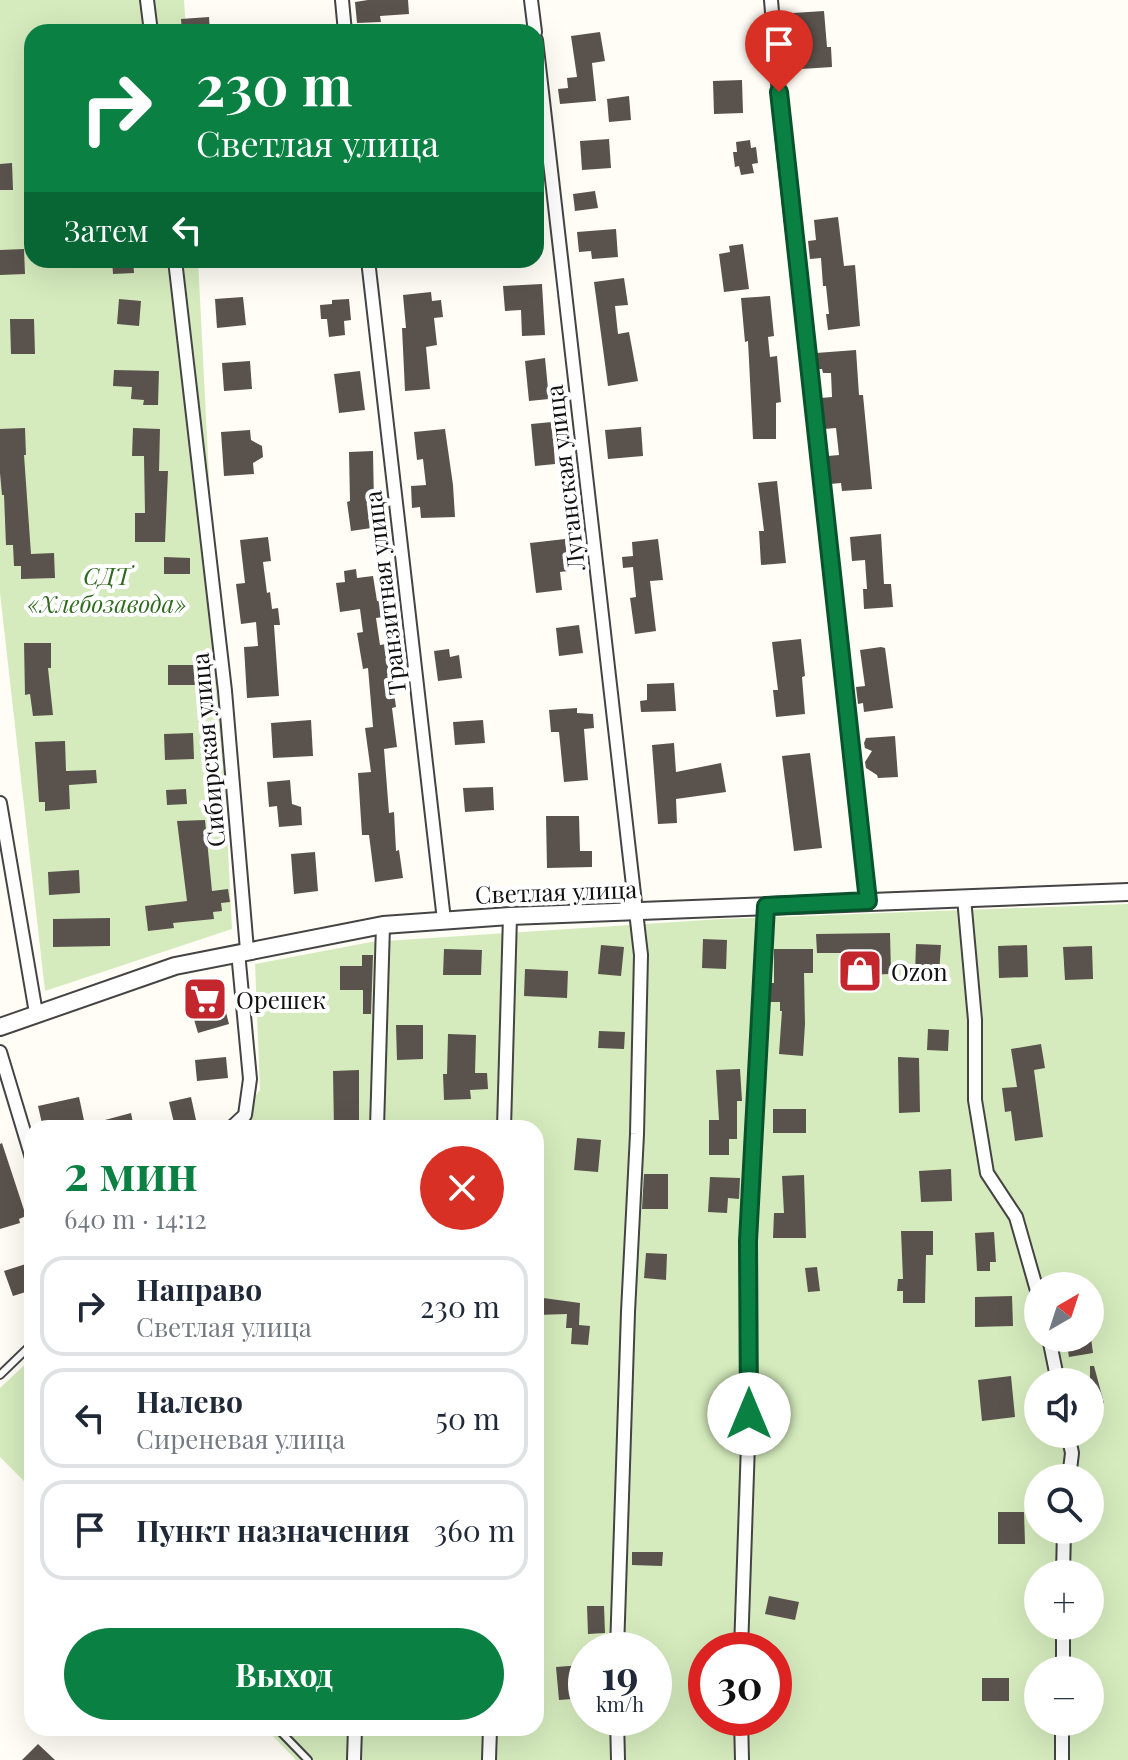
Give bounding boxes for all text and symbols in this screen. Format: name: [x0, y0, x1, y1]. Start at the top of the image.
pin: [745, 10, 813, 92]
icon: arrive: [757, 22, 801, 66]
text: 230 m: [196, 46, 352, 121]
icon: right: [64, 56, 168, 160]
text: Светлая улица: [196, 118, 439, 166]
icon: left: [165, 208, 209, 252]
text: Затем: [64, 210, 149, 250]
street label: Луганская улица: [537, 383, 591, 574]
street label: Транзитная улица: [356, 489, 412, 697]
park label: СДТ «Хлебозавода»: [27, 559, 187, 619]
street label: Сибирская улица: [183, 652, 231, 848]
street label: Светлая улица: [474, 872, 638, 910]
shop icon: Ozon: [836, 947, 884, 995]
place label: Ozon: [891, 955, 948, 987]
supermarket icon: Орешек: [181, 975, 229, 1023]
place label: Орешек: [236, 983, 326, 1015]
text: 2 мин: [64, 1139, 197, 1203]
button: close: [420, 1146, 504, 1230]
text: 640 m · 14:12: [64, 1201, 207, 1236]
text: Направо: [136, 1269, 262, 1309]
north arrow: [1024, 1272, 1104, 1352]
map controls: [1024, 1272, 1104, 1736]
icon: right: [68, 1284, 112, 1328]
text: 230 m: [420, 1286, 500, 1326]
text: Светлая улица: [136, 1309, 312, 1344]
button: sound: [1024, 1368, 1104, 1448]
position arrow: [707, 1372, 791, 1456]
text: Налево: [136, 1381, 243, 1421]
icon: left: [68, 1396, 112, 1440]
text: 50 m: [435, 1398, 500, 1438]
text: Сиреневая улица: [136, 1421, 345, 1456]
button: search: [1024, 1464, 1104, 1544]
icon: arrive: [68, 1508, 112, 1552]
text: Пункт назначения: [136, 1510, 410, 1550]
text: 360 m: [434, 1510, 515, 1550]
button: +: [1024, 1560, 1104, 1640]
button: Выход: [64, 1628, 504, 1720]
speed limit sign: 30: [688, 1632, 792, 1736]
text: 19: [601, 1647, 639, 1700]
button: −: [1024, 1656, 1104, 1736]
text: km/h: [596, 1690, 644, 1717]

